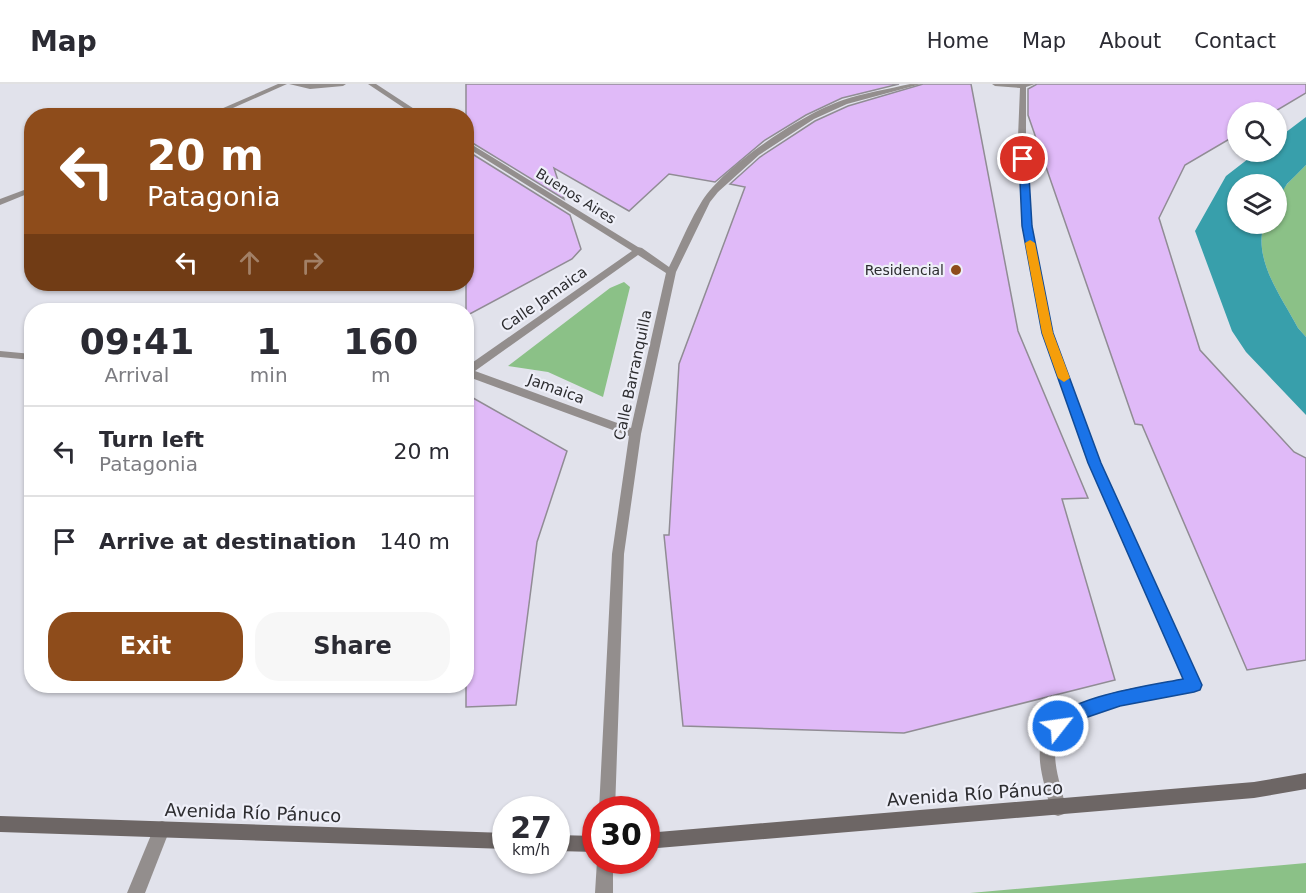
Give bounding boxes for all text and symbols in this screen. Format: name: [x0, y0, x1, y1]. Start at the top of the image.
text: Map: [30, 25, 97, 58]
text: Home: [927, 29, 989, 53]
text: Map: [1022, 29, 1066, 53]
text: About: [1099, 29, 1161, 53]
text: Contact: [1194, 29, 1276, 53]
map controls: [1227, 102, 1287, 234]
button: search: [1227, 102, 1287, 162]
text: 20 m: [147, 131, 264, 180]
icon: left: [48, 132, 126, 210]
pin: [997, 133, 1048, 184]
icon: arrive: [1006, 142, 1039, 175]
street label: Buenos Aires: [533, 165, 619, 227]
button: layers: [1227, 174, 1287, 234]
text: Patagonia: [147, 181, 281, 212]
icon: left: [170, 246, 203, 279]
icon: ahead: [233, 246, 266, 279]
icon: right: [296, 246, 329, 279]
place label: Residencial: [865, 262, 944, 278]
street label: Calle Jamaica: [497, 263, 591, 335]
marker: Residencial: [949, 263, 963, 277]
street label: Calle Barranquilla: [610, 308, 656, 442]
text: 09:41: [80, 321, 194, 362]
text: 1: [256, 321, 281, 362]
text: 160: [343, 321, 418, 362]
text: Arrival: [104, 363, 169, 387]
text: min: [250, 363, 288, 387]
text: m: [371, 363, 391, 387]
street label: Jamaica: [524, 370, 587, 408]
text: Turn left: [99, 427, 204, 452]
icon: left: [48, 435, 81, 468]
text: 20 m: [394, 439, 450, 464]
text: Patagonia: [99, 452, 198, 476]
icon: arrive: [48, 525, 81, 558]
text: Arrive at destination: [99, 529, 356, 554]
text: 140 m: [380, 529, 450, 554]
button: Exit: [48, 612, 243, 681]
button: Share: [255, 612, 450, 681]
position arrow: [1026, 694, 1090, 758]
street label: Avenida Río Pánuco: [886, 777, 1064, 810]
speed limit sign: 30: [582, 796, 660, 874]
street label: Avenida Río Pánuco: [164, 799, 342, 826]
text: 27: [510, 810, 552, 845]
text: km/h: [512, 841, 550, 859]

